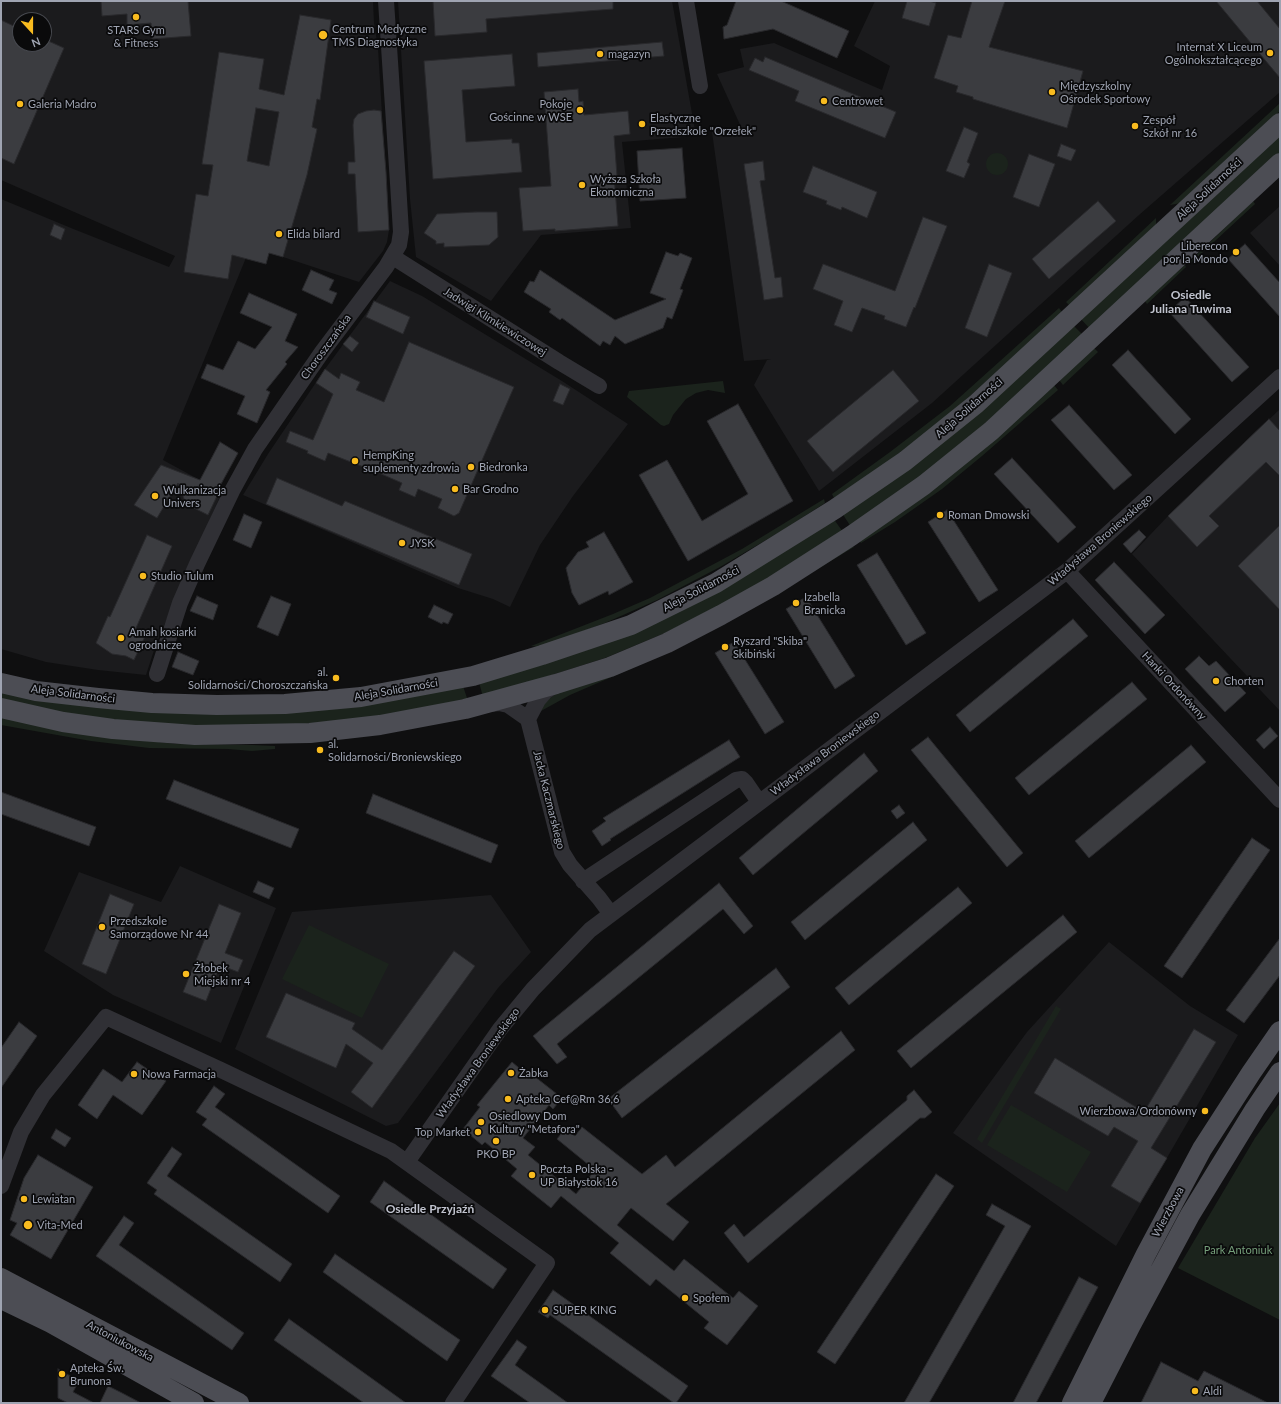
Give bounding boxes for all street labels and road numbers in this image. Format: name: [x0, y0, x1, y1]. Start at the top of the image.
street label: Aleja Solidarności: [1173, 155, 1245, 223]
street label: Jadwigi Klimkiewiczowej: [441, 285, 549, 359]
street label: Choroszczańska: [298, 312, 354, 382]
street label: Aleja Solidarności: [933, 375, 1005, 441]
street label: Władysława Broniewskiego: [1045, 491, 1155, 589]
street label: Aleja Solidarności: [660, 563, 742, 615]
street label: Hanki Ordonówny: [1139, 649, 1209, 723]
street label: Aleja Solidarności: [353, 676, 439, 704]
street label: Aleja Solidarności: [30, 682, 116, 706]
street label: Władysława Broniewskiego: [768, 708, 882, 798]
street label: Jacka Kaczmarskiego: [530, 749, 568, 851]
street label: Władysława Broniewskiego: [434, 1005, 522, 1121]
street label: Wierzbowa: [1149, 1185, 1187, 1239]
street label: Antoniukowska: [84, 1318, 156, 1364]

